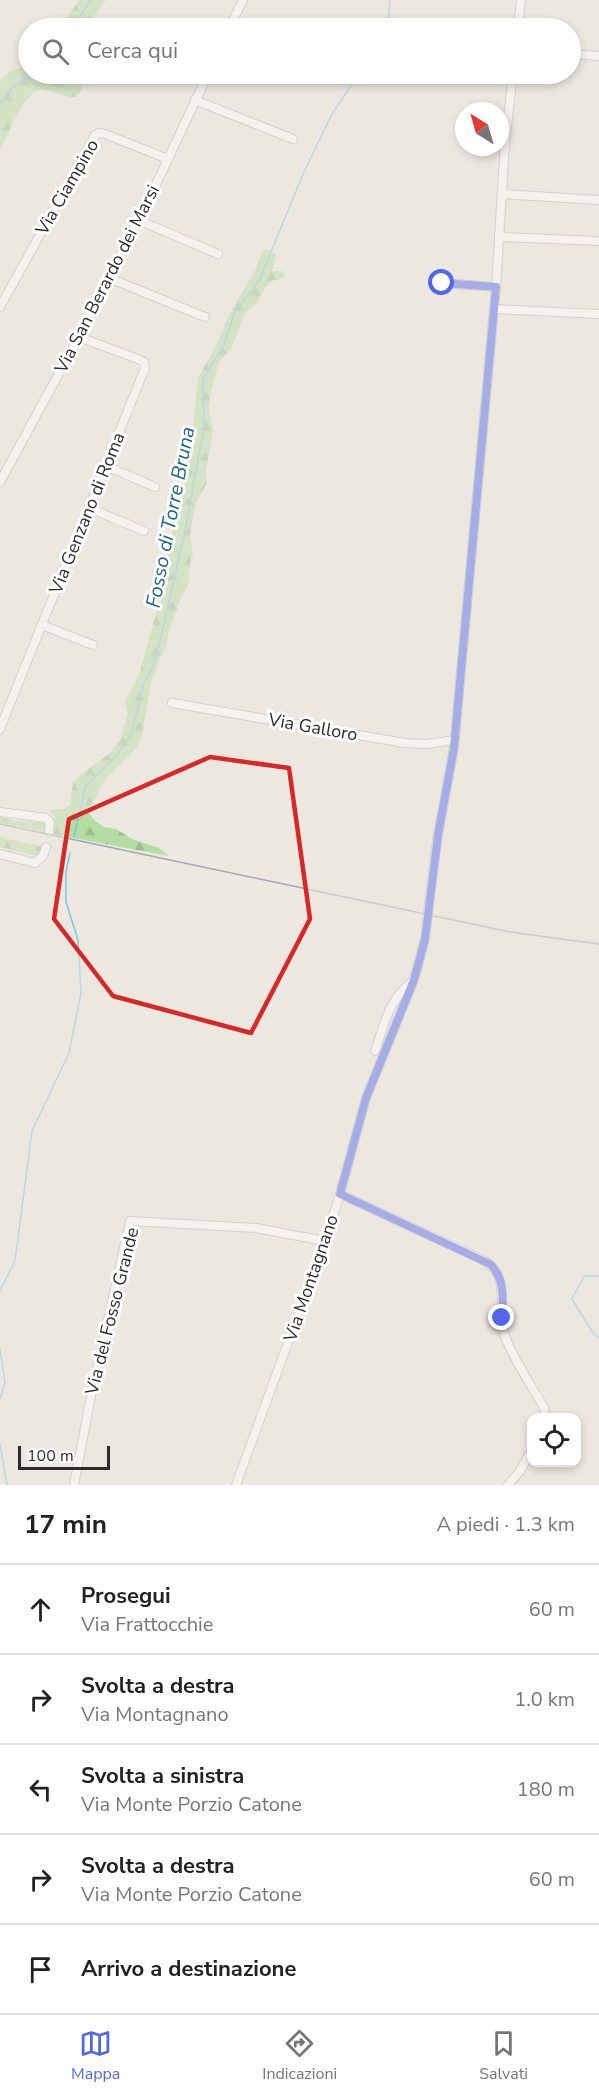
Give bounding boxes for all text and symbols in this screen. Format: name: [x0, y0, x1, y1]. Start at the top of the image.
search box: [18, 18, 581, 84]
icon: search: [39, 35, 72, 68]
text: Cerca qui: [87, 36, 178, 66]
north arrow: [455, 102, 509, 156]
street label: Via Ciampino: [29, 135, 104, 240]
street label: Via San Berardo dei Marsi: [49, 181, 165, 378]
route start: [428, 269, 454, 295]
water label: Fosso di Torre Bruna: [140, 424, 201, 610]
street label: Via Genzano di Roma: [43, 429, 130, 598]
street label: Via Galloro: [265, 707, 360, 747]
street label: Via Montagnano: [278, 1211, 344, 1346]
street label: Via del Fosso Grande: [79, 1225, 144, 1398]
route end: [488, 1304, 514, 1330]
map controls: [527, 1413, 581, 1467]
button: locate: [527, 1413, 581, 1467]
scale bar: [18, 1443, 110, 1470]
text: 100 m: [27, 1445, 74, 1467]
text: 17 min: [24, 1507, 107, 1542]
text: A piedi · 1.3 km: [436, 1511, 575, 1538]
text: Prosegui: [81, 1581, 171, 1611]
icon: ahead: [24, 1593, 57, 1626]
text: 60 m: [529, 1596, 575, 1623]
text: Via Frattocchie: [81, 1611, 213, 1638]
text: Svolta a destra: [81, 1671, 235, 1701]
icon: right: [24, 1683, 57, 1716]
text: 1.0 km: [514, 1686, 575, 1713]
text: Via Montagnano: [81, 1701, 229, 1728]
text: Svolta a sinistra: [81, 1761, 244, 1791]
icon: left: [24, 1773, 57, 1806]
text: 180 m: [517, 1776, 575, 1803]
text: Via Monte Porzio Catone: [81, 1791, 302, 1818]
text: Svolta a destra: [81, 1851, 235, 1881]
icon: right: [24, 1863, 57, 1896]
text: 60 m: [529, 1866, 575, 1893]
text: Via Monte Porzio Catone: [81, 1881, 302, 1908]
icon: arrive: [24, 1953, 57, 1986]
text: Arrivo a destinazione: [81, 1954, 296, 1984]
tab: Mappa: [71, 2027, 120, 2085]
tab: Indicazioni: [262, 2027, 337, 2085]
tab: Salvati: [479, 2027, 528, 2085]

